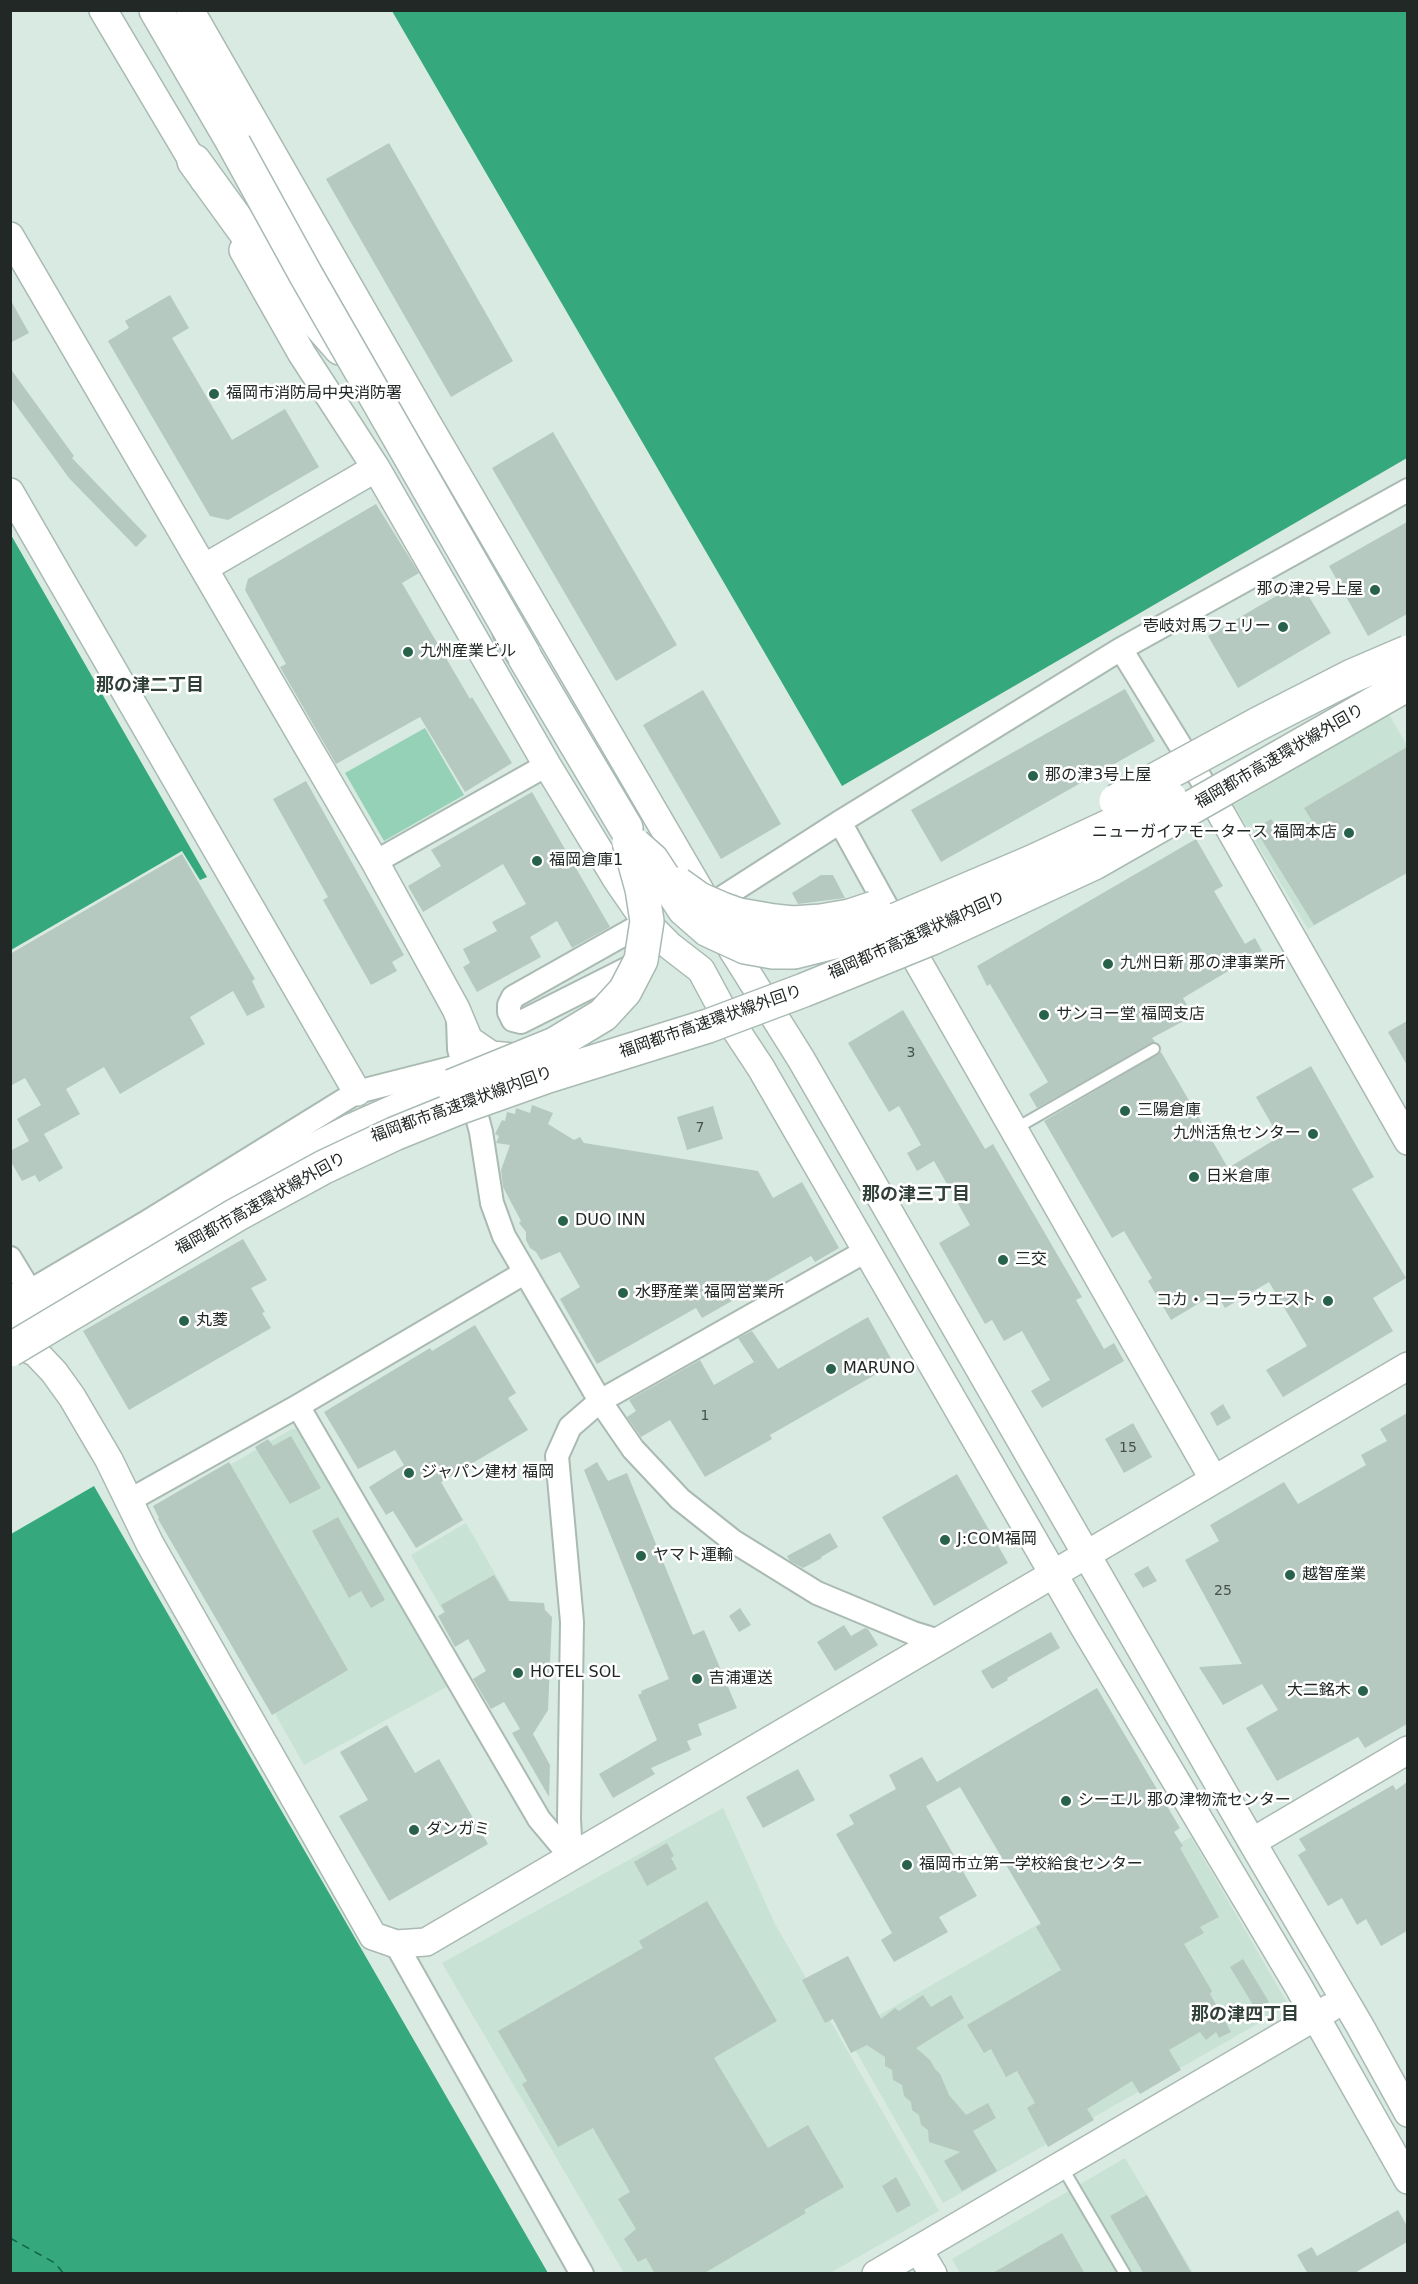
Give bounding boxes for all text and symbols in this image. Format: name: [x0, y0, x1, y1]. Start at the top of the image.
place label: 福岡市消防局中央消防署: [226, 384, 402, 404]
marker: 福岡市消防局中央消防署: [207, 387, 221, 401]
place label: 那の津2号上屋: [1257, 580, 1363, 600]
marker: 那の津2号上屋: [1368, 583, 1382, 597]
place label: 壱岐対馬フェリー: [1143, 617, 1271, 637]
marker: 壱岐対馬フェリー: [1276, 620, 1290, 634]
place label: 九州産業ビル: [420, 642, 516, 662]
marker: 九州産業ビル: [401, 645, 415, 659]
district label: 那の津二丁目: [96, 675, 204, 697]
street label: 福岡都市高速環状線外回り: [1192, 701, 1368, 813]
place label: 那の津3号上屋: [1045, 766, 1151, 786]
marker: 那の津3号上屋: [1026, 769, 1040, 783]
place label: ニューガイアモータース 福岡本店: [1092, 823, 1337, 843]
marker: ニューガイアモータース 福岡本店: [1342, 826, 1356, 840]
place label: 福岡倉庫1: [549, 851, 623, 871]
marker: 福岡倉庫1: [530, 854, 544, 868]
street label: 福岡都市高速環状線内回り: [825, 888, 1009, 984]
place label: 九州日新 那の津事業所: [1120, 954, 1285, 974]
marker: 九州日新 那の津事業所: [1101, 957, 1115, 971]
street label: 福岡都市高速環状線外回り: [617, 982, 805, 1062]
place label: サンヨー堂 福岡支店: [1056, 1005, 1205, 1025]
marker: サンヨー堂 福岡支店: [1037, 1008, 1051, 1022]
house number: 3: [907, 1045, 915, 1061]
street label: 福岡都市高速環状線内回り: [369, 1063, 555, 1147]
place label: 三陽倉庫: [1137, 1101, 1201, 1121]
marker: 三陽倉庫: [1118, 1104, 1132, 1118]
house number: 7: [696, 1120, 704, 1136]
place label: 九州活魚センター: [1173, 1124, 1301, 1144]
marker: 九州活魚センター: [1306, 1127, 1320, 1141]
street label: 福岡都市高速環状線外回り: [172, 1149, 350, 1259]
place label: 日米倉庫: [1206, 1167, 1270, 1187]
marker: 日米倉庫: [1187, 1170, 1201, 1184]
district label: 那の津三丁目: [862, 1184, 970, 1206]
place label: DUO INN: [575, 1211, 645, 1231]
marker: DUO INN: [556, 1214, 570, 1228]
place label: 三交: [1015, 1250, 1047, 1270]
marker: 三交: [996, 1253, 1010, 1267]
place label: 水野産業 福岡営業所: [635, 1283, 784, 1303]
marker: 水野産業 福岡営業所: [616, 1286, 630, 1300]
place label: コカ・コーラウエスト: [1156, 1291, 1316, 1311]
marker: コカ・コーラウエスト: [1321, 1294, 1335, 1308]
place label: 丸菱: [196, 1311, 228, 1331]
marker: 丸菱: [177, 1314, 191, 1328]
place label: MARUNO: [843, 1359, 915, 1379]
marker: MARUNO: [824, 1362, 838, 1376]
house number: 1: [701, 1408, 709, 1424]
house number: 15: [1119, 1440, 1137, 1456]
place label: ジャパン建材 福岡: [421, 1463, 554, 1483]
marker: ジャパン建材 福岡: [402, 1466, 416, 1480]
place label: J:COM福岡: [957, 1530, 1037, 1550]
marker: J:COM福岡: [938, 1533, 952, 1547]
place label: ヤマト運輸: [653, 1546, 733, 1566]
marker: ヤマト運輸: [634, 1549, 648, 1563]
place label: 越智産業: [1302, 1565, 1366, 1585]
marker: 越智産業: [1283, 1568, 1297, 1582]
house number: 25: [1214, 1583, 1232, 1599]
place label: HOTEL SOL: [530, 1663, 620, 1683]
marker: HOTEL SOL: [511, 1666, 525, 1680]
place label: 吉浦運送: [709, 1669, 773, 1689]
marker: 吉浦運送: [690, 1672, 704, 1686]
place label: 大二銘木: [1287, 1681, 1351, 1701]
marker: 大二銘木: [1356, 1684, 1370, 1698]
place label: シーエル 那の津物流センター: [1078, 1791, 1291, 1811]
marker: シーエル 那の津物流センター: [1059, 1794, 1073, 1808]
place label: ダンガミ: [426, 1820, 490, 1840]
marker: ダンガミ: [407, 1823, 421, 1837]
place label: 福岡市立第一学校給食センター: [919, 1855, 1143, 1875]
marker: 福岡市立第一学校給食センター: [900, 1858, 914, 1872]
district label: 那の津四丁目: [1191, 2004, 1299, 2026]

